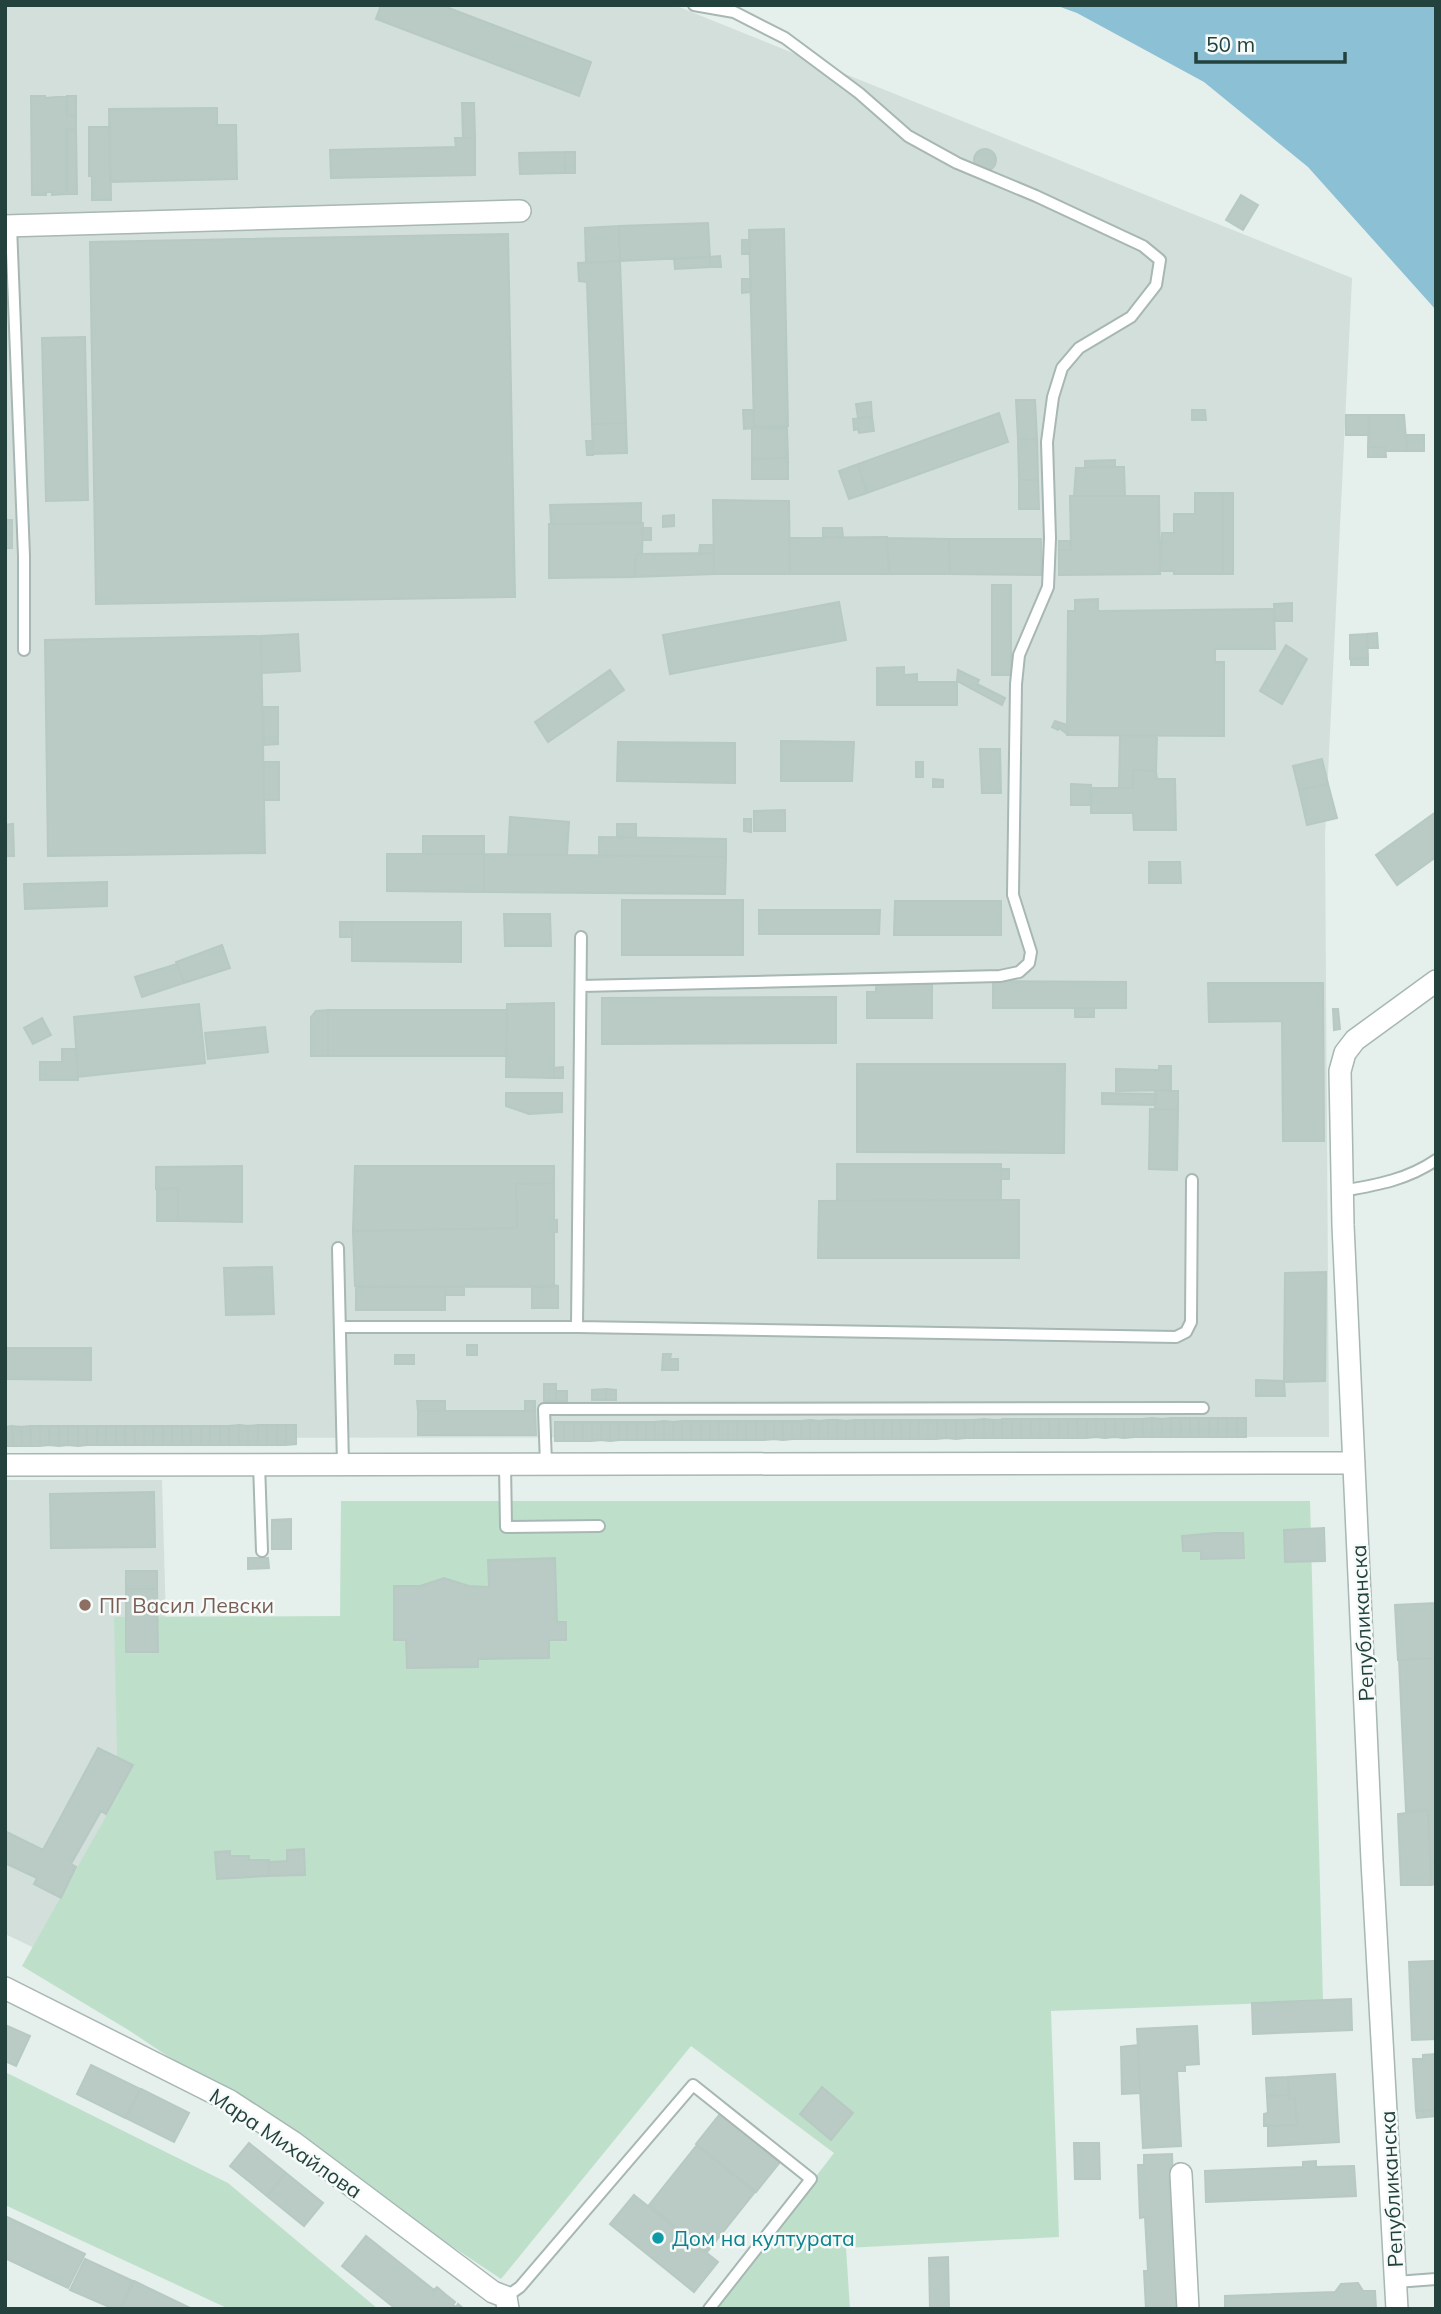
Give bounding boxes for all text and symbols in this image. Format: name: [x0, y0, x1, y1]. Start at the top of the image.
scale bar: [1196, 21, 1345, 65]
text: 50 m: [1206, 31, 1255, 57]
street label: Републиканска: [1345, 1544, 1379, 1702]
place label: ПГ Васил Левски: [99, 1592, 274, 1618]
marker: ПГ Васил Левски: [77, 1597, 93, 1613]
street label: Мара Михайлова: [205, 2082, 367, 2204]
street label: Републиканска: [1374, 2110, 1408, 2268]
place label: Дом на културата: [672, 2225, 855, 2251]
marker: Дом на културата: [650, 2230, 666, 2246]

